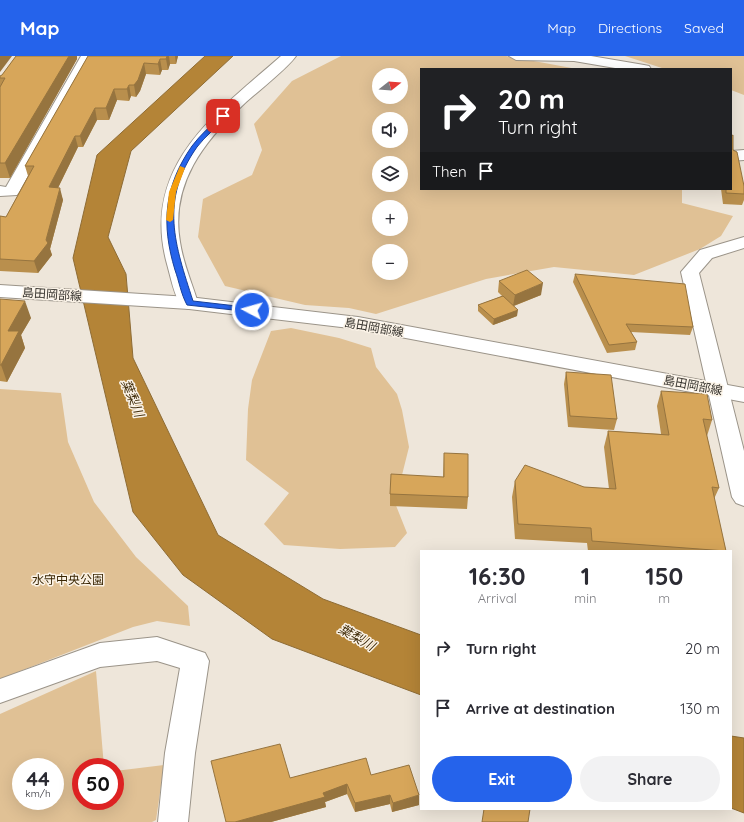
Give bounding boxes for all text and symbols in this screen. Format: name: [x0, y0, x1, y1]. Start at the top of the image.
text: Map: [20, 16, 59, 40]
text: Map: [547, 19, 576, 37]
text: Directions: [598, 19, 662, 37]
text: Saved: [684, 19, 724, 37]
north arrow: [372, 68, 408, 104]
map controls: [372, 68, 408, 280]
text: 20 m: [498, 81, 565, 116]
icon: right: [432, 84, 484, 136]
pin: [206, 99, 240, 133]
icon: arrive: [212, 105, 234, 127]
button: sound: [372, 112, 408, 148]
text: Turn right: [498, 116, 578, 139]
button: layers: [372, 156, 408, 192]
icon: arrive: [475, 160, 497, 182]
text: Then: [432, 162, 467, 181]
button: +: [372, 200, 408, 236]
button: −: [372, 244, 408, 280]
street label: 島田岡部線: [22, 284, 82, 304]
position arrow: [231, 289, 273, 331]
street label: 島田岡部線: [343, 314, 405, 340]
street label: 島田岡部線: [662, 372, 724, 398]
water label: 葉梨川: [118, 377, 148, 421]
text: 16:30: [469, 561, 526, 591]
text: 1: [581, 561, 590, 591]
text: 150: [645, 561, 683, 591]
park label: 水守中央公園: [32, 572, 104, 587]
text: Arrival: [478, 590, 517, 606]
text: min: [574, 590, 597, 606]
text: m: [658, 590, 670, 606]
water label: 葉梨川: [336, 620, 380, 655]
icon: right: [432, 637, 454, 659]
text: Turn right: [466, 639, 537, 658]
text: 20 m: [685, 639, 720, 658]
icon: arrive: [432, 697, 454, 719]
text: Arrive at destination: [466, 699, 615, 718]
text: 130 m: [680, 699, 720, 718]
button: Exit: [432, 756, 572, 802]
button: Share: [580, 756, 720, 802]
speed limit sign: 50: [72, 758, 124, 810]
text: 44: [26, 766, 50, 791]
text: km/h: [25, 787, 51, 800]

